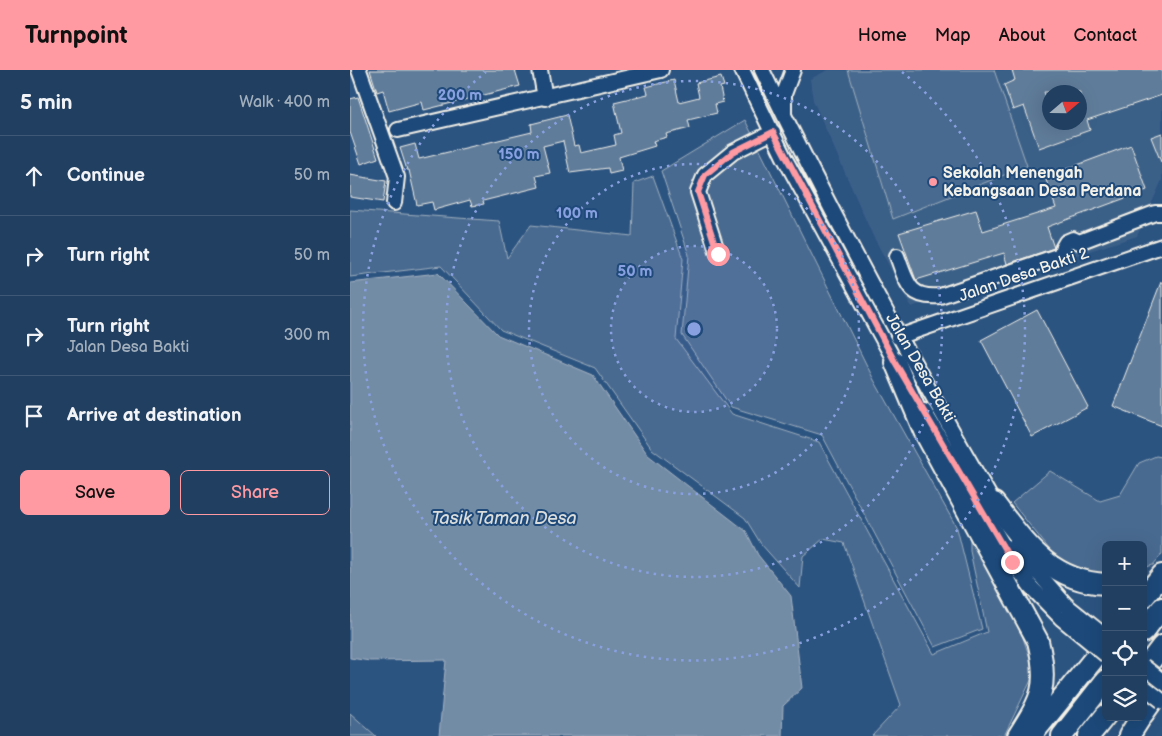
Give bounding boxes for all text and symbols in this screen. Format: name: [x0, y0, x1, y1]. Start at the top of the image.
text: Turnpoint: [25, 21, 128, 50]
text: Home: [858, 25, 907, 46]
text: Map: [935, 25, 971, 46]
text: About: [999, 25, 1046, 46]
text: Contact: [1074, 25, 1137, 46]
north arrow: [1042, 85, 1087, 130]
text: 200 m: [438, 86, 482, 105]
text: 5 min: [20, 90, 73, 115]
text: Walk · 400 m: [239, 93, 330, 112]
text: 150 m: [498, 145, 540, 164]
icon: ahead: [20, 162, 48, 190]
text: Continue: [67, 164, 145, 187]
place label: Sekolah Menengah Kebangsaan Desa Perdana: [943, 164, 1141, 201]
text: 50 m: [294, 166, 330, 185]
marker: Sekolah Menengah Kebangsaan Desa Perdana: [927, 176, 939, 188]
text: 100 m: [556, 204, 598, 223]
icon: right: [20, 242, 48, 270]
route start: [707, 243, 730, 266]
text: Turn right: [67, 244, 150, 267]
street label: Jalan Desa Bakti 2: [957, 244, 1092, 306]
text: 50 m: [294, 246, 330, 265]
text: 50 m: [618, 262, 653, 281]
street label: Jalan Desa Bakti: [881, 310, 959, 426]
text: Turn right: [67, 315, 150, 338]
centre of rings: [685, 320, 703, 338]
icon: right: [20, 322, 48, 350]
text: 300 m: [284, 326, 330, 345]
text: Jalan Desa Bakti: [67, 338, 189, 357]
icon: arrive: [20, 402, 48, 430]
text: Arrive at destination: [67, 404, 242, 427]
button: Save: [20, 470, 170, 515]
button: Share: [180, 470, 330, 515]
water label: Tasik Taman Desa: [431, 508, 577, 529]
map controls: [1102, 541, 1147, 721]
button: +: [1102, 541, 1147, 586]
route end: [1001, 551, 1024, 574]
button: −: [1102, 586, 1147, 631]
button: locate: [1102, 631, 1147, 676]
button: layers: [1102, 676, 1147, 721]

